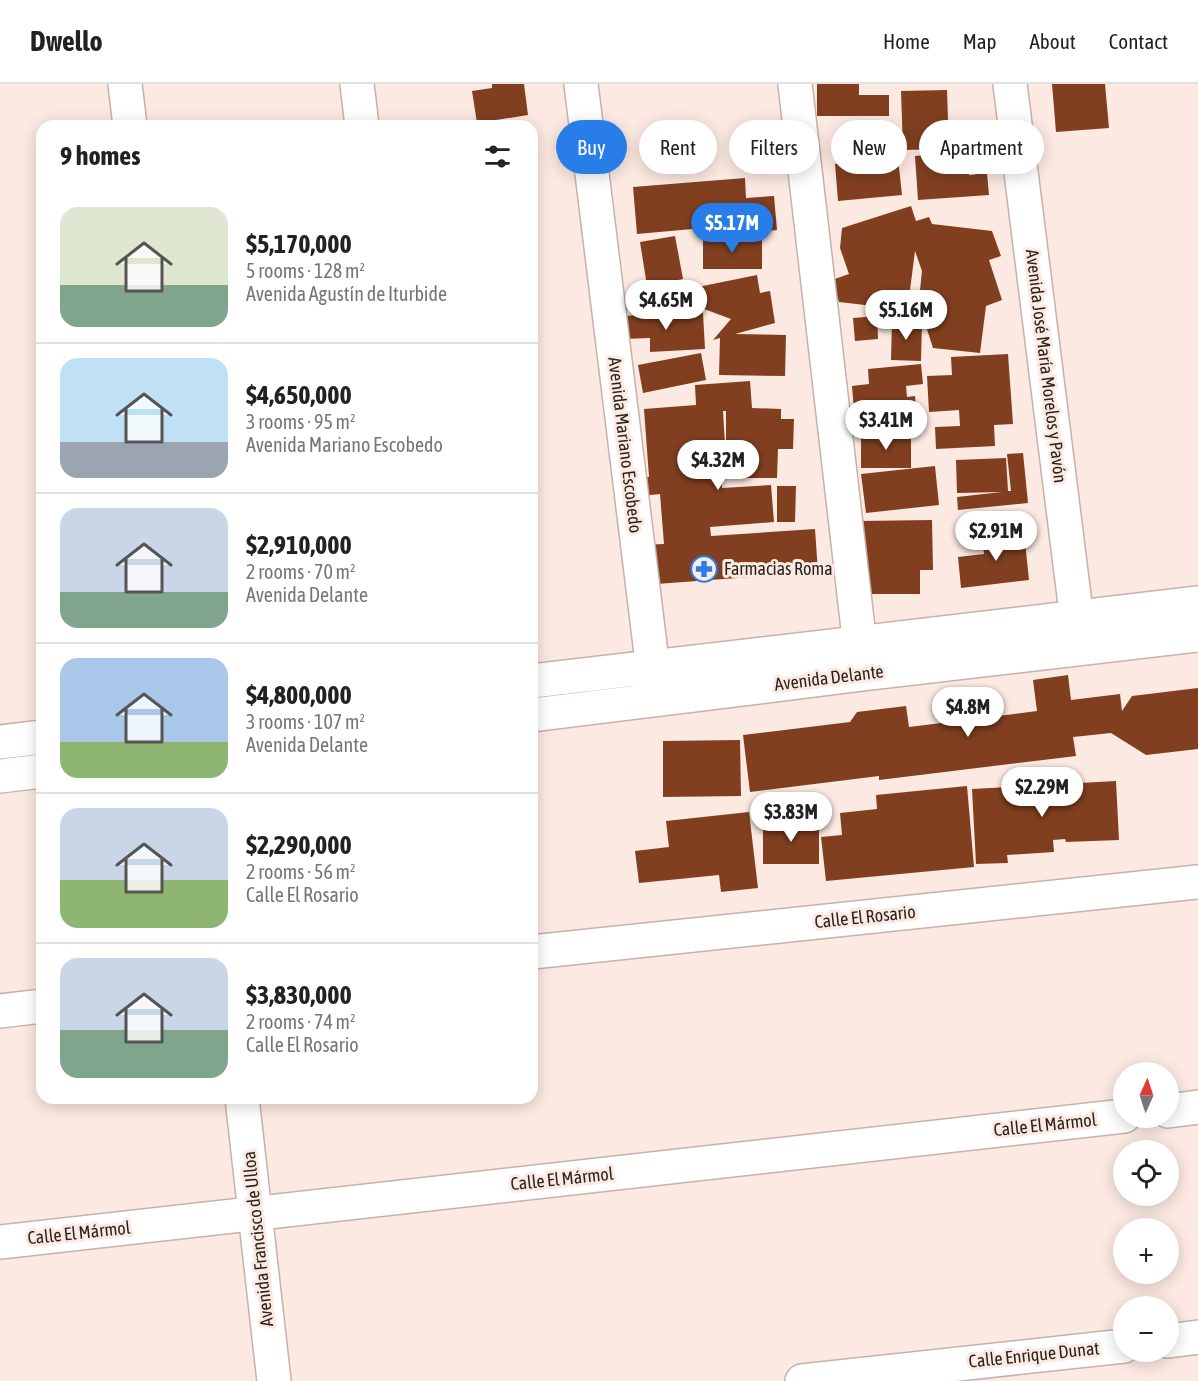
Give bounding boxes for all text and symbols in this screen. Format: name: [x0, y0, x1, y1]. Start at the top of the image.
text: Dwello: [30, 25, 103, 57]
text: Home: [883, 29, 930, 53]
text: Map: [963, 29, 997, 53]
text: About: [1030, 29, 1076, 53]
text: Contact: [1109, 29, 1168, 53]
chip: Buy: [556, 120, 627, 174]
chip: Rent: [639, 120, 717, 174]
chip: Filters: [729, 120, 819, 174]
chip: New: [831, 120, 907, 174]
chip: Apartment: [919, 120, 1044, 174]
icon: filters: [481, 140, 514, 173]
text: 9 homes: [60, 141, 140, 171]
pin: $5.17M: [683, 203, 781, 254]
text: $5.17M: [705, 211, 759, 234]
text: $5,170,000: [246, 229, 352, 259]
icon: home: [108, 231, 180, 303]
street label: Avenida José María Morelos y Pavón: [1022, 248, 1071, 484]
text: 5 rooms · 128 m²: [246, 259, 365, 282]
pin: $4.65M: [617, 280, 715, 331]
text: Avenida Agustín de Iturbide: [246, 282, 447, 305]
text: $4.65M: [639, 288, 693, 311]
pin: $5.16M: [857, 290, 955, 341]
text: $5.16M: [879, 298, 933, 321]
street label: Avenida Mariano Escobedo: [604, 356, 647, 534]
text: $4,650,000: [246, 380, 352, 410]
icon: home: [108, 382, 180, 454]
pin: $3.41M: [837, 400, 935, 451]
text: $3.41M: [859, 408, 913, 431]
text: 3 rooms · 95 m²: [246, 410, 356, 433]
text: Avenida Mariano Escobedo: [246, 433, 443, 456]
pin: $4.32M: [669, 440, 767, 491]
text: $4.32M: [691, 448, 745, 471]
pin: $2.91M: [947, 511, 1045, 562]
text: $2.91M: [969, 519, 1023, 542]
text: $2,910,000: [246, 530, 352, 560]
icon: home: [108, 532, 180, 604]
pharmacy icon: Farmacias Roma: [689, 554, 719, 584]
place label: Farmacias Roma: [724, 558, 833, 579]
text: 2 rooms · 70 m²: [246, 560, 356, 583]
text: Avenida Delante: [246, 583, 368, 606]
street label: Avenida Delante: [773, 660, 885, 695]
text: $4,800,000: [246, 680, 352, 710]
icon: home: [108, 682, 180, 754]
pin: $4.8M: [926, 687, 1010, 738]
text: $4.8M: [946, 695, 990, 718]
text: 3 rooms · 107 m²: [246, 710, 365, 733]
text: Avenida Delante: [246, 733, 368, 756]
pin: $2.29M: [993, 767, 1091, 818]
text: $2.29M: [1015, 775, 1069, 798]
pin: $3.83M: [742, 792, 840, 843]
text: $3.83M: [764, 800, 818, 823]
text: $2,290,000: [246, 830, 352, 860]
icon: home: [108, 832, 180, 904]
text: 2 rooms · 56 m²: [246, 860, 356, 883]
text: Calle El Rosario: [246, 883, 359, 906]
street label: Calle El Rosario: [813, 901, 917, 932]
text: $3,830,000: [246, 980, 352, 1010]
icon: home: [108, 982, 180, 1054]
text: 2 rooms · 74 m²: [246, 1010, 356, 1033]
text: Calle El Rosario: [246, 1033, 359, 1056]
north arrow: [1113, 1062, 1179, 1128]
map controls: [1113, 1062, 1179, 1362]
street label: Calle El Mármol: [992, 1109, 1098, 1140]
button: locate: [1113, 1140, 1179, 1206]
street label: Avenida Francisco de Ulloa: [238, 1150, 277, 1328]
street label: Calle El Mármol: [509, 1163, 615, 1194]
street label: Calle El Mármol: [26, 1217, 132, 1248]
button: +: [1113, 1218, 1179, 1284]
button: −: [1113, 1296, 1179, 1362]
street label: Calle Enrique Dunat: [968, 1337, 1100, 1372]

